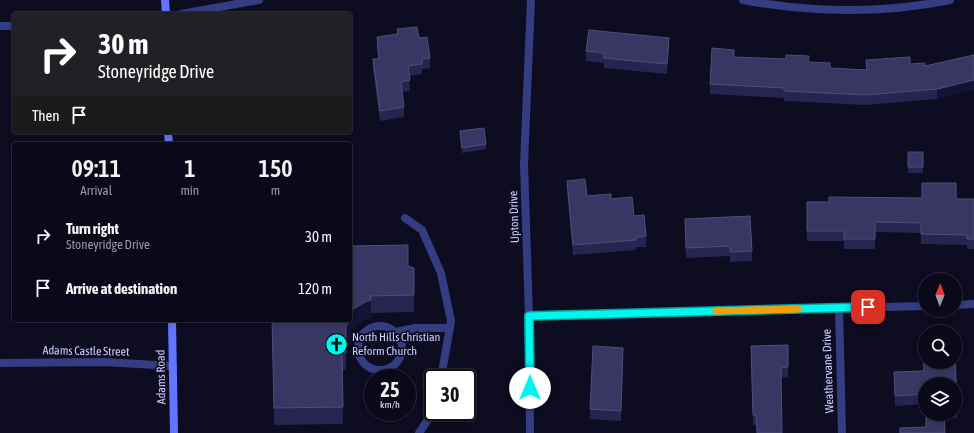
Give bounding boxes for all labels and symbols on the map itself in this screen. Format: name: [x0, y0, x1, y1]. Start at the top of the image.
street label: Upton Drive: [506, 191, 522, 243]
north arrow: [918, 273, 962, 317]
pin: [851, 290, 885, 324]
street label: Weathervane Drive: [820, 329, 836, 413]
place label: North Hills Christian Reform Church: [352, 330, 440, 358]
church icon: North Hills Christian Reform Church: [324, 331, 350, 357]
street label: Adams Castle Street: [42, 343, 130, 359]
street label: Adams Road: [154, 350, 168, 404]
position arrow: [509, 367, 551, 409]
speed limit sign: 30: [424, 369, 476, 421]

